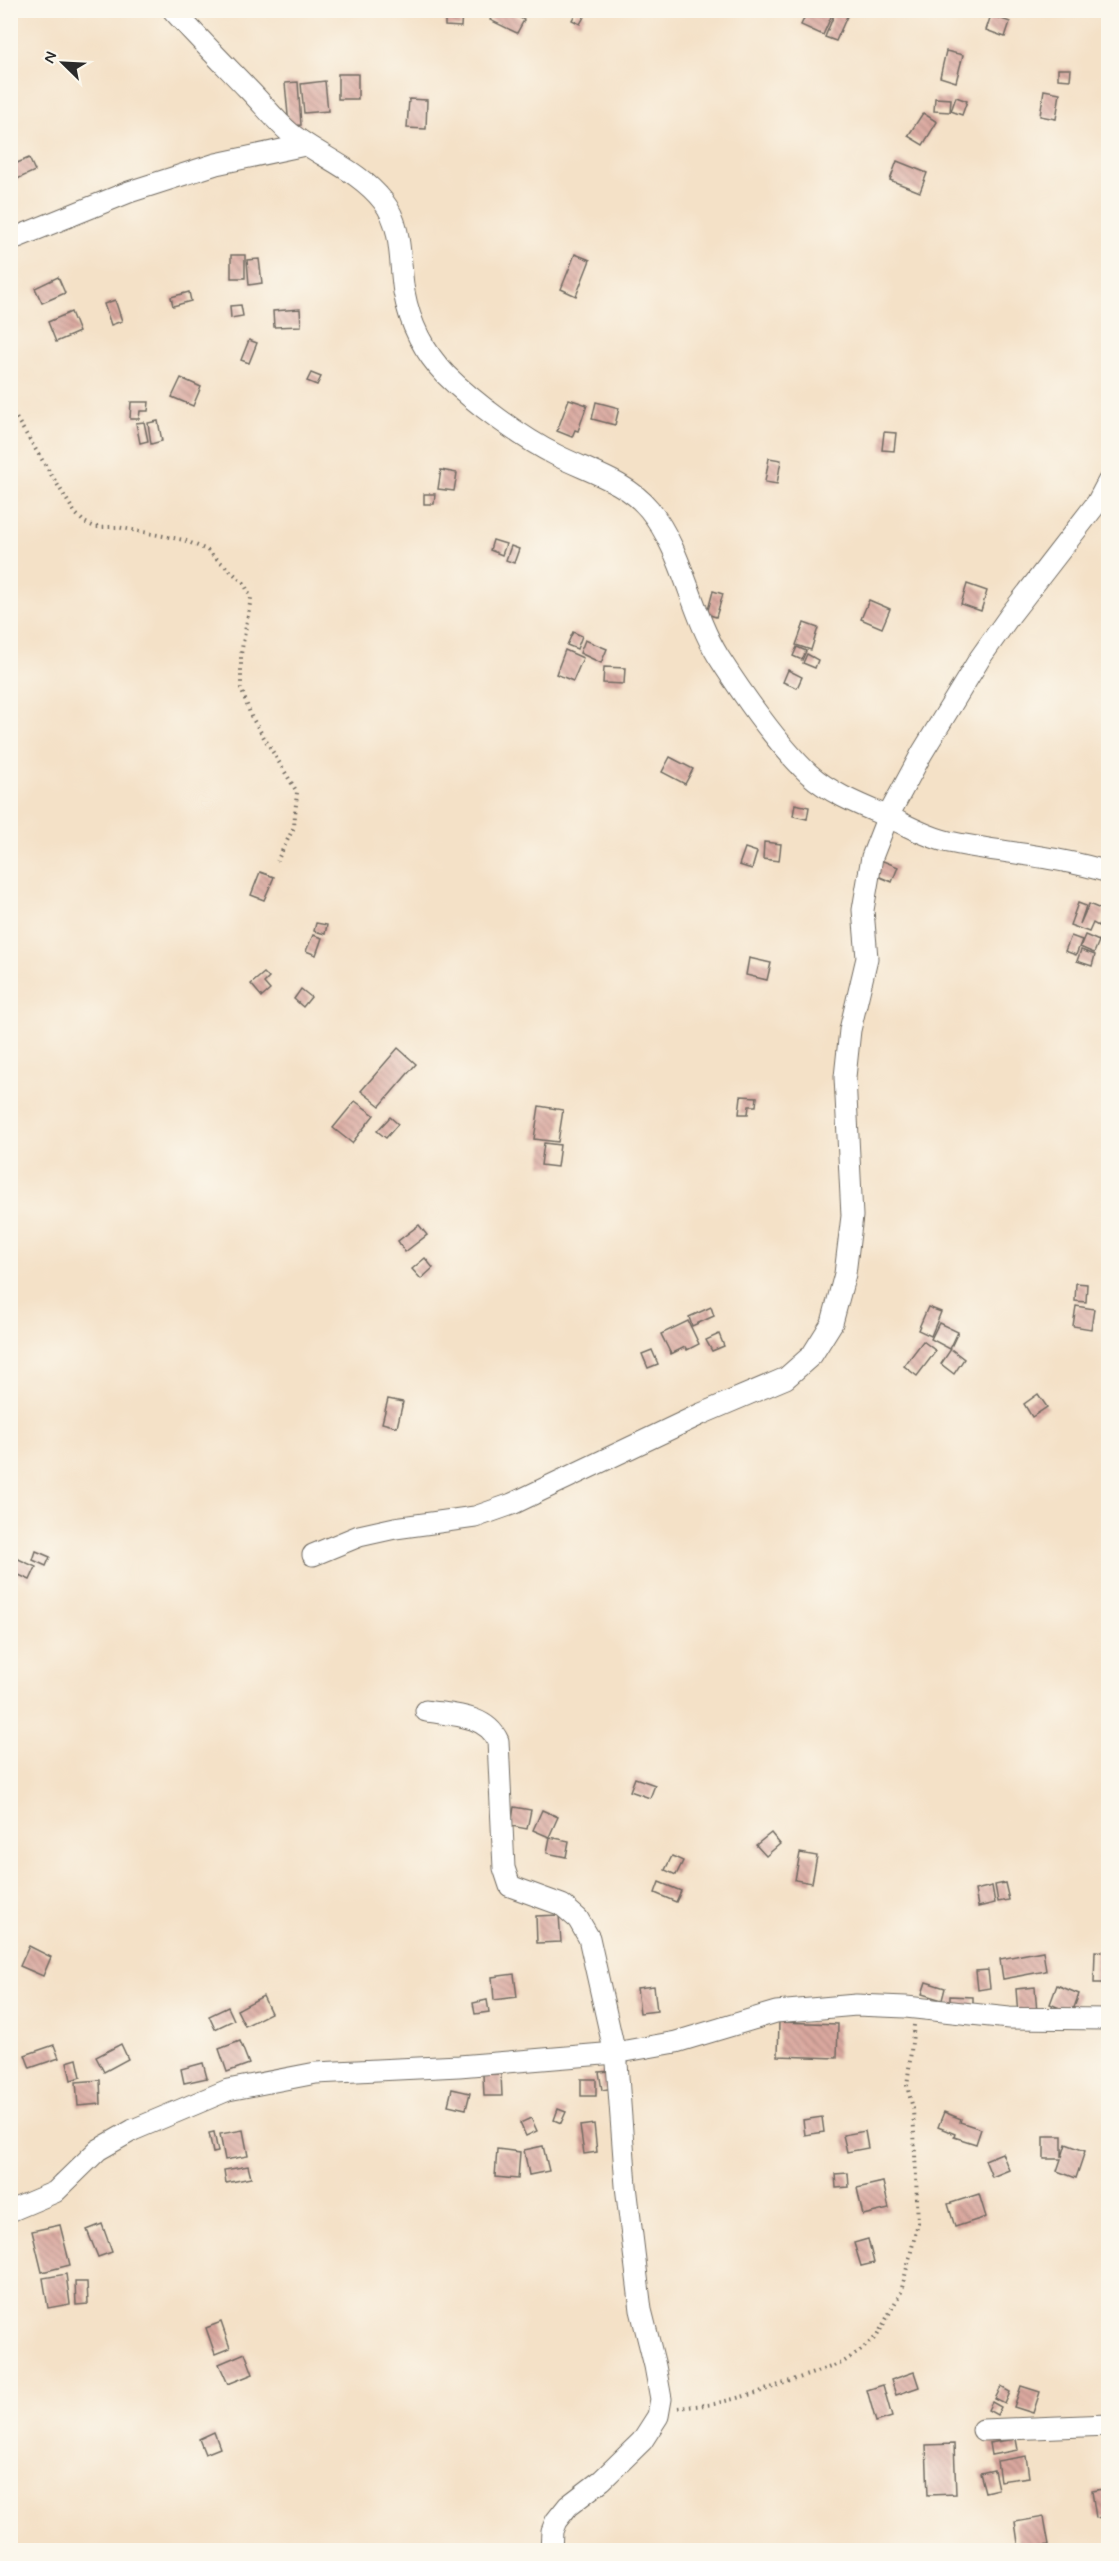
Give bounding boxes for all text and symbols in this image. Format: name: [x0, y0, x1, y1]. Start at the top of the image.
north arrow: [33, 33, 93, 93]
text: N: [39, 48, 62, 67]

